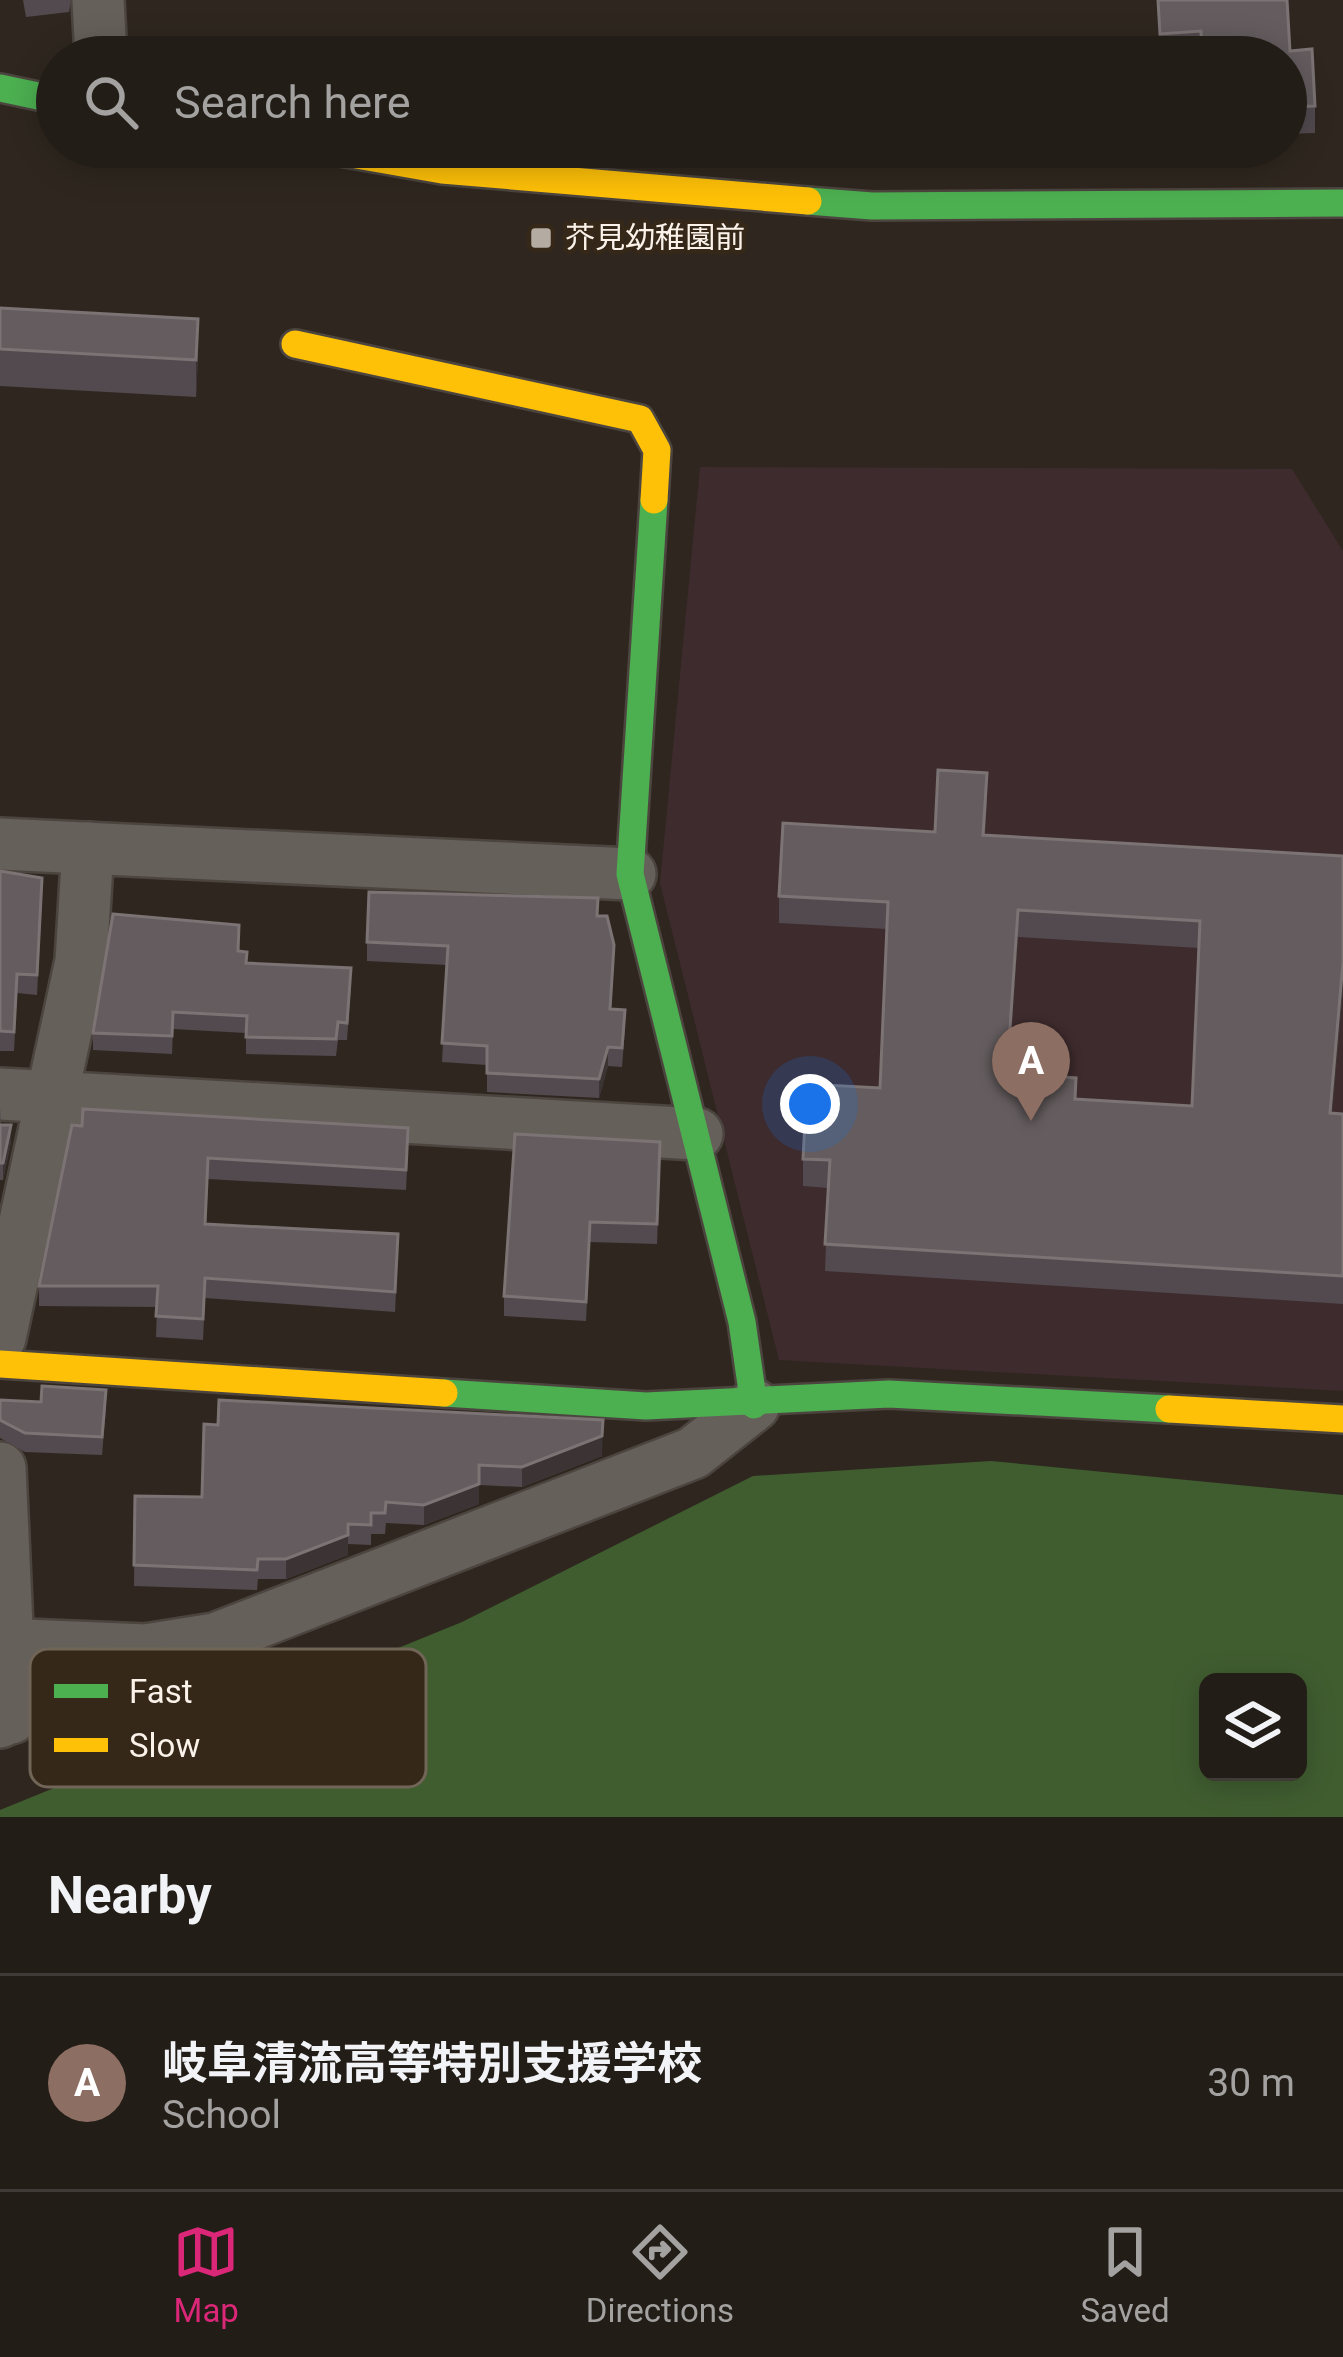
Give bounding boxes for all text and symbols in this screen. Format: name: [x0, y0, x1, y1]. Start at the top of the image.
search box: [36, 36, 1307, 168]
icon: search: [78, 69, 144, 135]
text: Search here: [174, 76, 411, 129]
place label: 芥見幼稚園前: [565, 220, 745, 255]
marker: 芥見幼稚園前: [528, 225, 554, 251]
pin: A: [992, 1022, 1070, 1121]
your location: [780, 1074, 840, 1134]
legend: [30, 1649, 426, 1787]
text: Fast: [129, 1672, 192, 1711]
map controls: [1199, 1673, 1307, 1781]
button: layers: [1199, 1673, 1307, 1781]
text: Slow: [129, 1726, 200, 1765]
text: Nearby: [48, 1866, 212, 1925]
text: 岐阜清流高等特別支援学校: [162, 2037, 702, 2090]
text: A: [74, 2060, 100, 2106]
text: 30 m: [1207, 2060, 1295, 2106]
text: School: [162, 2092, 281, 2138]
tab: Map: [173, 2219, 239, 2330]
tab: Directions: [586, 2219, 734, 2330]
tab: Saved: [1081, 2219, 1170, 2330]

